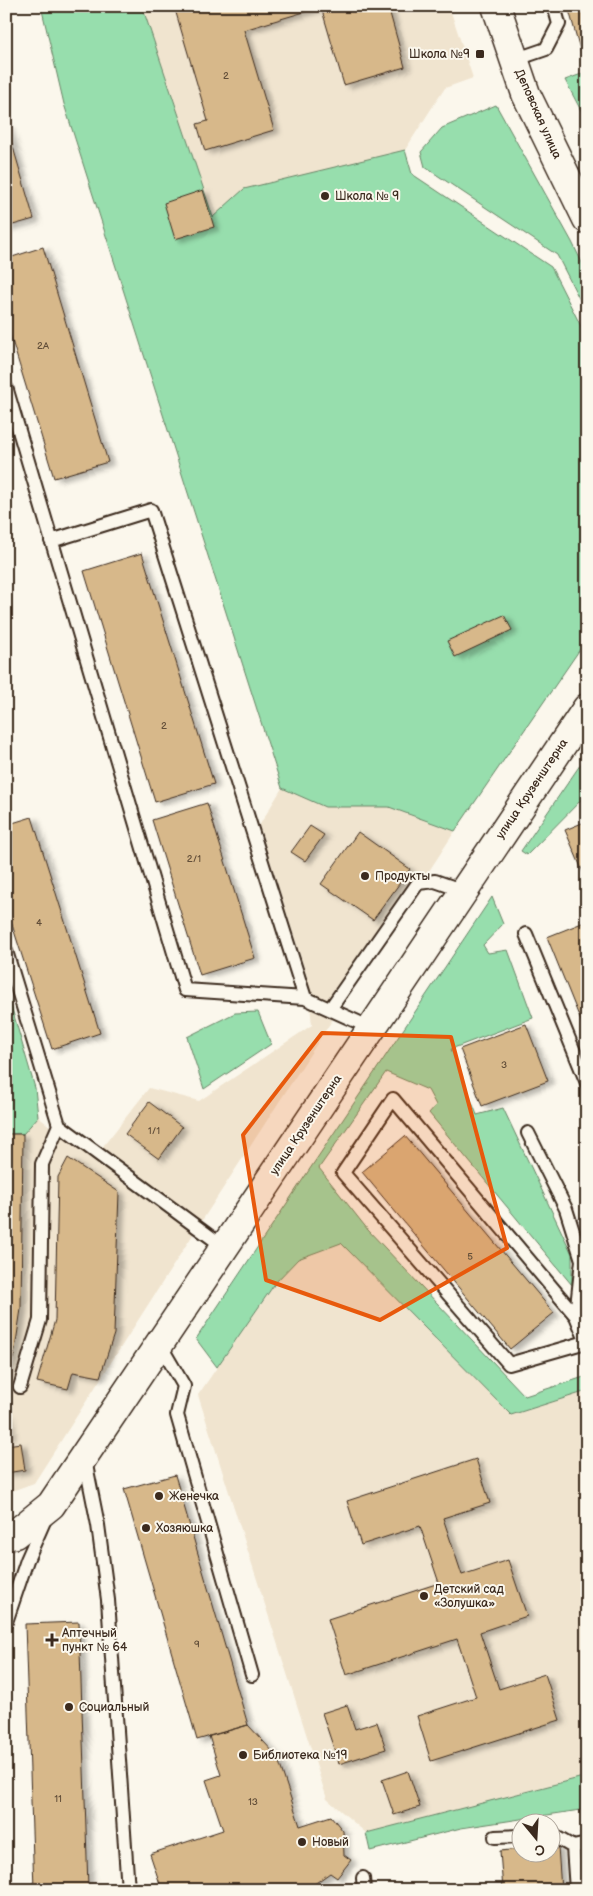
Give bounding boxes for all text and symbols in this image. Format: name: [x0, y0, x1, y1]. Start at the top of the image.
place label: Школа №9: [409, 47, 470, 62]
marker: Школа №9: [474, 48, 486, 60]
street label: Деповская улица: [511, 67, 565, 161]
house number: 2: [223, 70, 229, 82]
place label: Школа № 9: [335, 189, 399, 204]
marker: Школа № 9: [319, 190, 331, 202]
house number: 2А: [37, 340, 50, 352]
house number: 2: [161, 720, 167, 732]
street label: улица Крузенштерна: [493, 736, 571, 842]
house number: 2/1: [187, 853, 201, 865]
place label: Продукты: [375, 869, 430, 884]
marker: Продукты: [359, 870, 371, 882]
house number: 4: [36, 917, 42, 929]
house number: 3: [501, 1059, 507, 1071]
street label: улица Крузенштерна: [267, 1072, 345, 1178]
house number: 1/1: [148, 1125, 160, 1137]
house number: 5: [467, 1251, 473, 1263]
place label: Женечка: [169, 1489, 219, 1504]
marker: Женечка: [153, 1490, 165, 1502]
place label: Хозяюшка: [156, 1521, 213, 1536]
marker: Хозяюшка: [140, 1522, 152, 1534]
place label: Детский сад «Золушка»: [434, 1582, 505, 1611]
marker: Детский сад «Золушка»: [418, 1590, 430, 1602]
place label: Аптечный пункт № 64: [61, 1626, 128, 1655]
marker: Аптечный пункт № 64: [46, 1634, 58, 1646]
house number: 9: [194, 1638, 200, 1650]
place label: Социальный: [79, 1700, 149, 1715]
marker: Социальный: [63, 1701, 75, 1713]
place label: Библиотека №19: [253, 1748, 347, 1763]
marker: Библиотека №19: [237, 1749, 249, 1761]
house number: 11: [54, 1793, 62, 1805]
house number: 13: [248, 1796, 258, 1808]
north arrow: [510, 1814, 560, 1864]
place label: Новый: [312, 1835, 349, 1850]
marker: Новый: [296, 1836, 308, 1848]
text: С: [532, 1840, 547, 1860]

